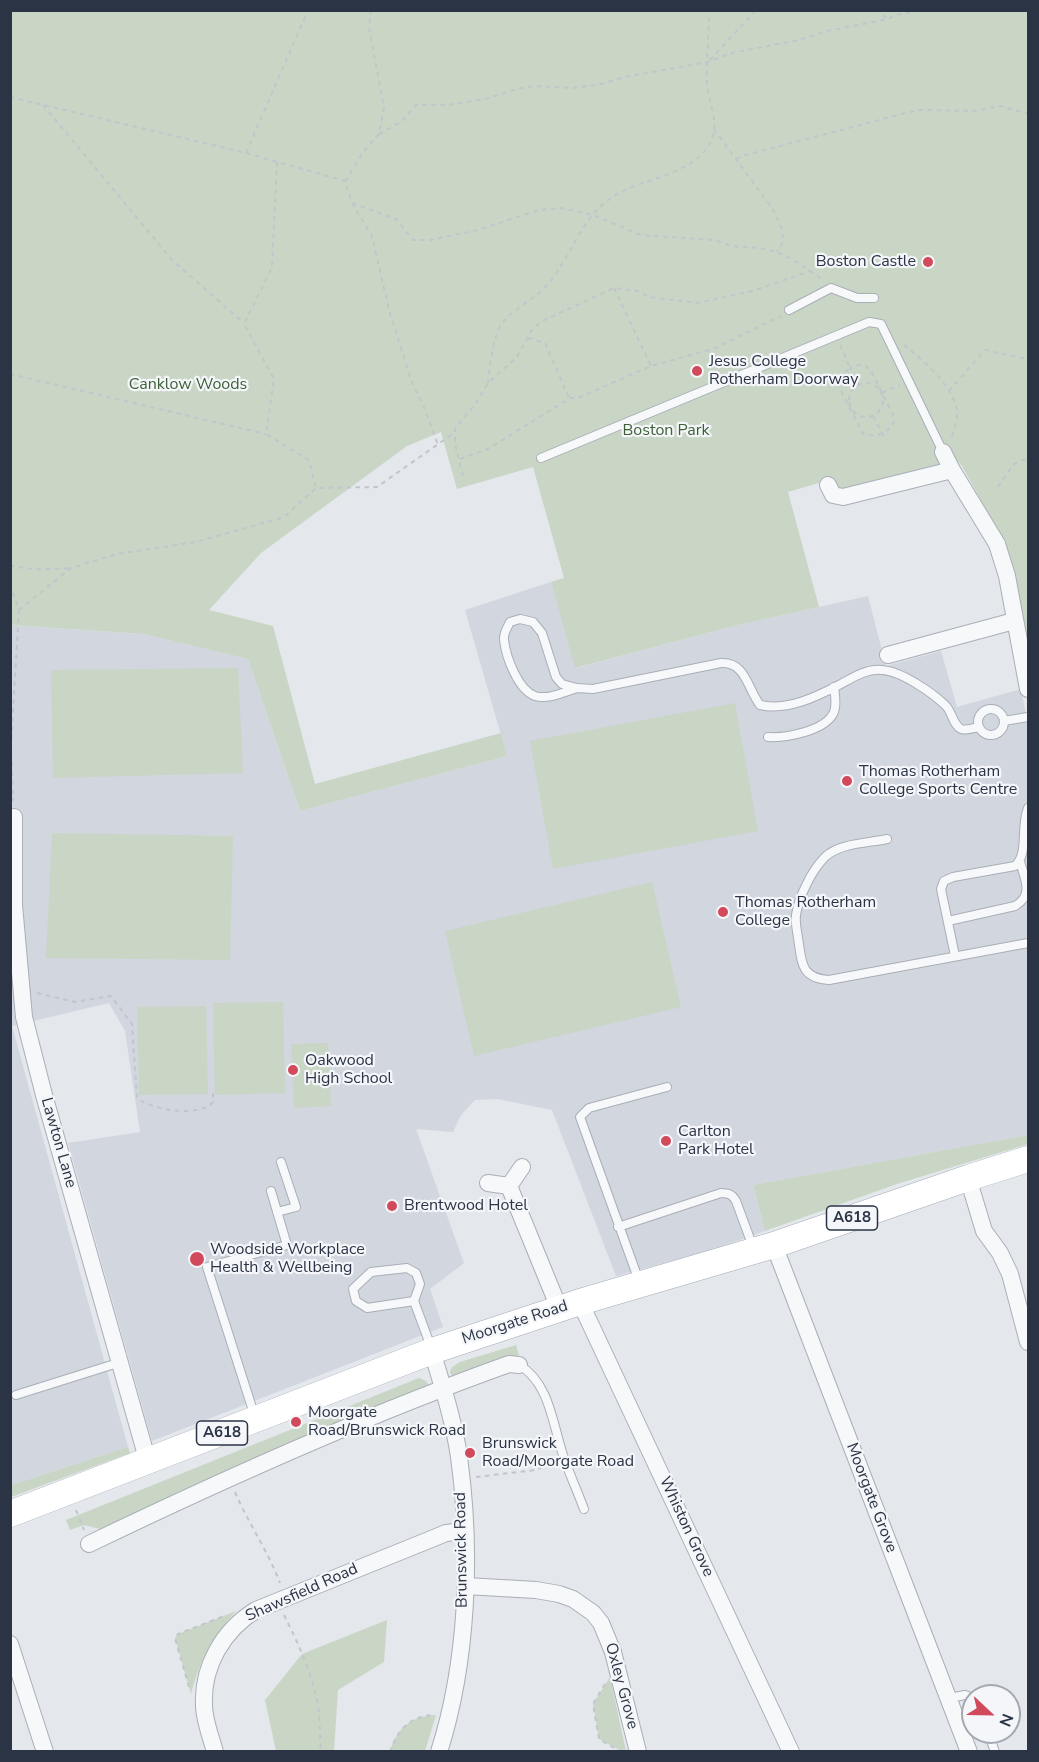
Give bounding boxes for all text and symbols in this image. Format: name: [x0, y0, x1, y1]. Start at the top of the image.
place label: Boston Castle: [816, 252, 916, 272]
marker: Boston Castle: [921, 255, 935, 269]
place label: Jesus College Rotherham Doorway: [709, 352, 858, 390]
marker: Jesus College Rotherham Doorway: [690, 364, 704, 378]
park label: Canklow Woods: [129, 375, 247, 395]
park label: Boston Park: [623, 421, 709, 441]
place label: Thomas Rotherham College Sports Centre: [859, 762, 1017, 800]
marker: Thomas Rotherham College Sports Centre: [840, 774, 854, 788]
place label: Thomas Rotherham College: [735, 893, 876, 931]
marker: Thomas Rotherham College: [716, 905, 730, 919]
place label: Oakwood High School: [305, 1051, 392, 1089]
marker: Oakwood High School: [286, 1063, 300, 1077]
street label: Lawton Lane: [36, 1096, 80, 1190]
place label: Carlton Park Hotel: [678, 1122, 754, 1160]
marker: Carlton Park Hotel: [659, 1134, 673, 1148]
place label: Brentwood Hotel: [404, 1196, 528, 1216]
marker: Brentwood Hotel: [385, 1199, 399, 1213]
road number: A618: [826, 1206, 878, 1230]
place label: Woodside Workplace Health & Wellbeing: [210, 1240, 365, 1278]
marker: Woodside Workplace Health & Wellbeing: [188, 1250, 206, 1268]
street label: Moorgate Road: [460, 1297, 570, 1349]
place label: Moorgate Road/Brunswick Road: [308, 1403, 466, 1441]
marker: Moorgate Road/Brunswick Road: [289, 1415, 303, 1429]
road number: A618: [196, 1421, 248, 1445]
place label: Brunswick Road/Moorgate Road: [482, 1434, 634, 1472]
street label: Moorgate Grove: [841, 1441, 901, 1555]
marker: Brunswick Road/Moorgate Road: [463, 1446, 477, 1460]
street label: Whiston Grove: [654, 1474, 718, 1580]
street label: Brunswick Road: [451, 1492, 473, 1608]
street label: Shawsfield Road: [243, 1560, 361, 1626]
street label: Oxley Grove: [600, 1641, 642, 1731]
north arrow: [961, 1684, 1021, 1744]
text: N: [993, 1710, 1018, 1730]

